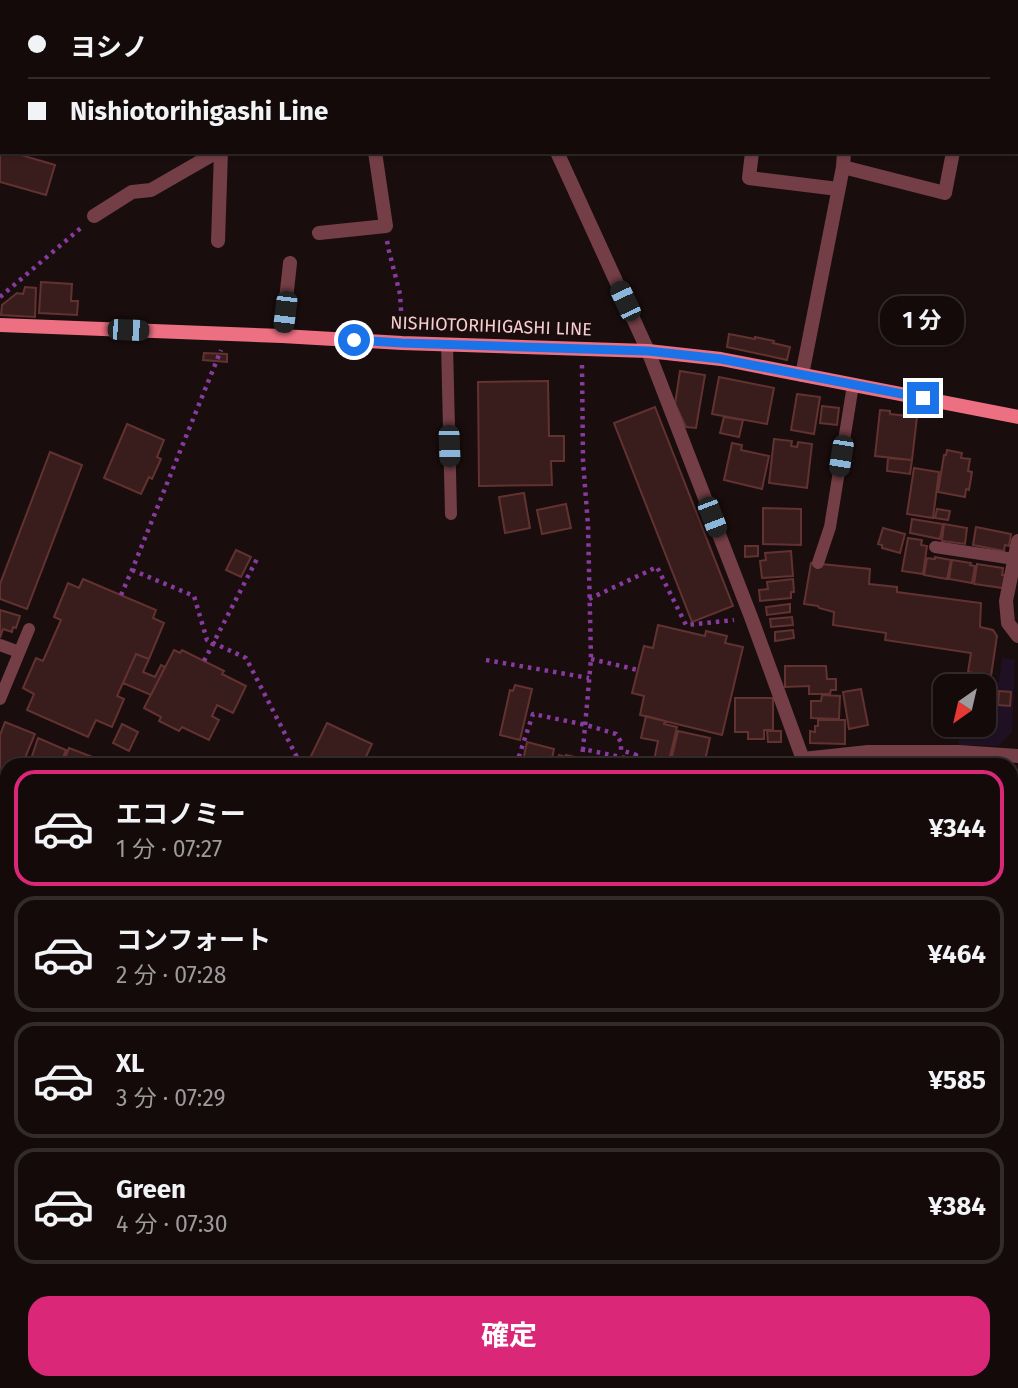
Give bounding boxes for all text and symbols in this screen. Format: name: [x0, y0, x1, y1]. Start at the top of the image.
text: ヨシノ: [70, 32, 148, 63]
text: Nishiotorihigashi Line: [70, 96, 328, 127]
car: [607, 278, 644, 324]
car: [273, 290, 298, 334]
callout: 1 分: [881, 296, 965, 346]
text: 1 分: [902, 306, 942, 334]
street label: NISHIOTORIHIGASHI LINE: [390, 311, 592, 341]
car: [107, 319, 150, 341]
route start: [338, 324, 370, 356]
route end: [907, 382, 939, 414]
car: [438, 425, 461, 467]
car: [828, 434, 855, 478]
car: [695, 494, 730, 540]
north arrow: [933, 674, 996, 737]
map controls: [933, 674, 996, 737]
icon: car: [32, 797, 95, 860]
text: エコノミー: [116, 799, 246, 830]
text: ¥344: [929, 813, 986, 844]
text: 1 分 · 07:27: [116, 835, 222, 863]
icon: car: [32, 923, 95, 986]
text: コンフォート: [116, 925, 271, 956]
text: ¥464: [928, 939, 986, 970]
text: 2 分 · 07:28: [116, 961, 226, 989]
text: XL: [116, 1048, 144, 1079]
icon: car: [32, 1049, 95, 1112]
text: ¥585: [929, 1065, 986, 1096]
text: 3 分 · 07:29: [116, 1084, 226, 1112]
text: Green: [116, 1174, 186, 1205]
icon: car: [32, 1175, 95, 1238]
text: ¥384: [928, 1191, 986, 1222]
text: 4 分 · 07:30: [116, 1210, 228, 1238]
button: 確定: [28, 1296, 990, 1376]

